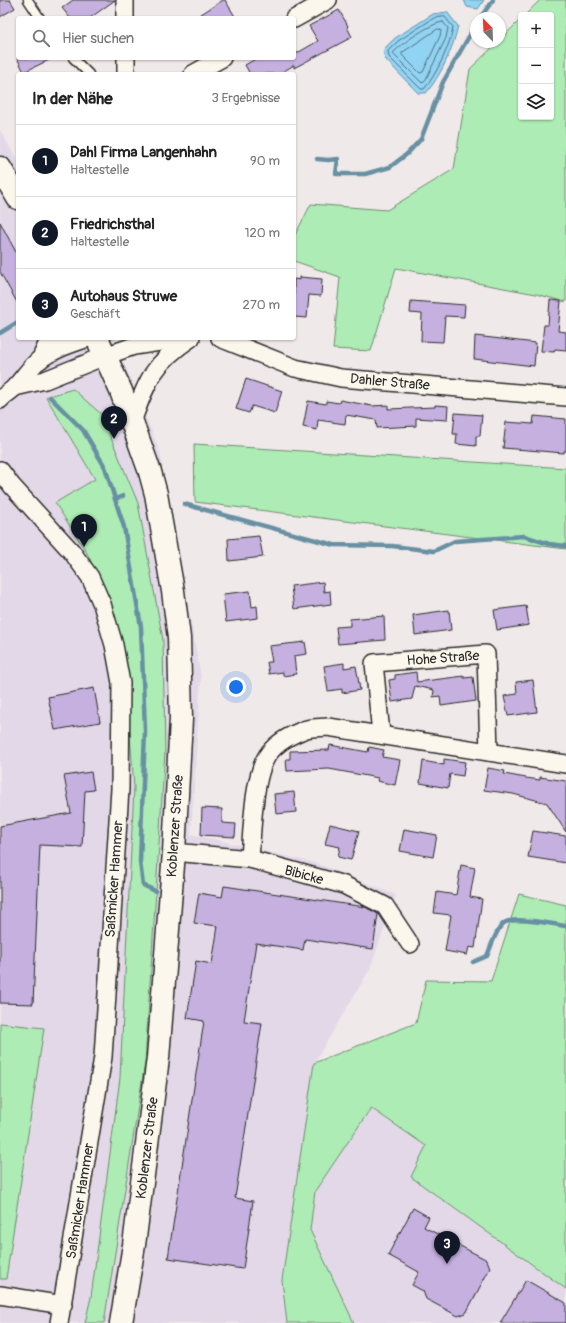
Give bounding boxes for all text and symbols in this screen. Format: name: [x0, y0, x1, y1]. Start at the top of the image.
north arrow: [470, 12, 506, 48]
map controls: [518, 12, 554, 120]
button: +: [518, 12, 554, 48]
search box: [16, 16, 296, 60]
icon: search: [30, 27, 52, 49]
text: Hier suchen: [62, 29, 134, 48]
button: −: [518, 48, 554, 84]
button: layers: [518, 84, 554, 120]
text: In der Nähe: [32, 88, 113, 109]
text: 3 Ergebnisse: [211, 90, 280, 106]
text: Dahl Firma Langenhahn: [70, 143, 217, 162]
text: 1: [42, 153, 48, 169]
text: 90 m: [250, 153, 280, 169]
text: Haltestelle: [70, 162, 129, 178]
text: Friedrichsthal: [70, 215, 155, 234]
text: 2: [41, 225, 49, 241]
text: 120 m: [244, 225, 280, 241]
text: Haltestelle: [70, 234, 129, 250]
text: Autohaus Struwe: [70, 287, 177, 306]
text: 3: [41, 297, 49, 313]
text: 270 m: [243, 297, 280, 313]
text: Geschäft: [70, 306, 120, 322]
street label: Dahler Straße: [349, 370, 431, 394]
pin: 2: [101, 406, 127, 439]
pin: 1: [71, 514, 97, 547]
street label: Hohe Straße: [406, 647, 480, 669]
your location: [226, 677, 246, 697]
street label: Koblenzer Straße: [163, 774, 187, 878]
street label: Saßmicker Hammer: [101, 820, 127, 938]
street label: Bibicke: [283, 862, 325, 888]
street label: Koblenzer Straße: [132, 1096, 162, 1200]
street label: Saßmicker Hammer: [62, 1142, 98, 1260]
pin: 3: [434, 1231, 460, 1264]

